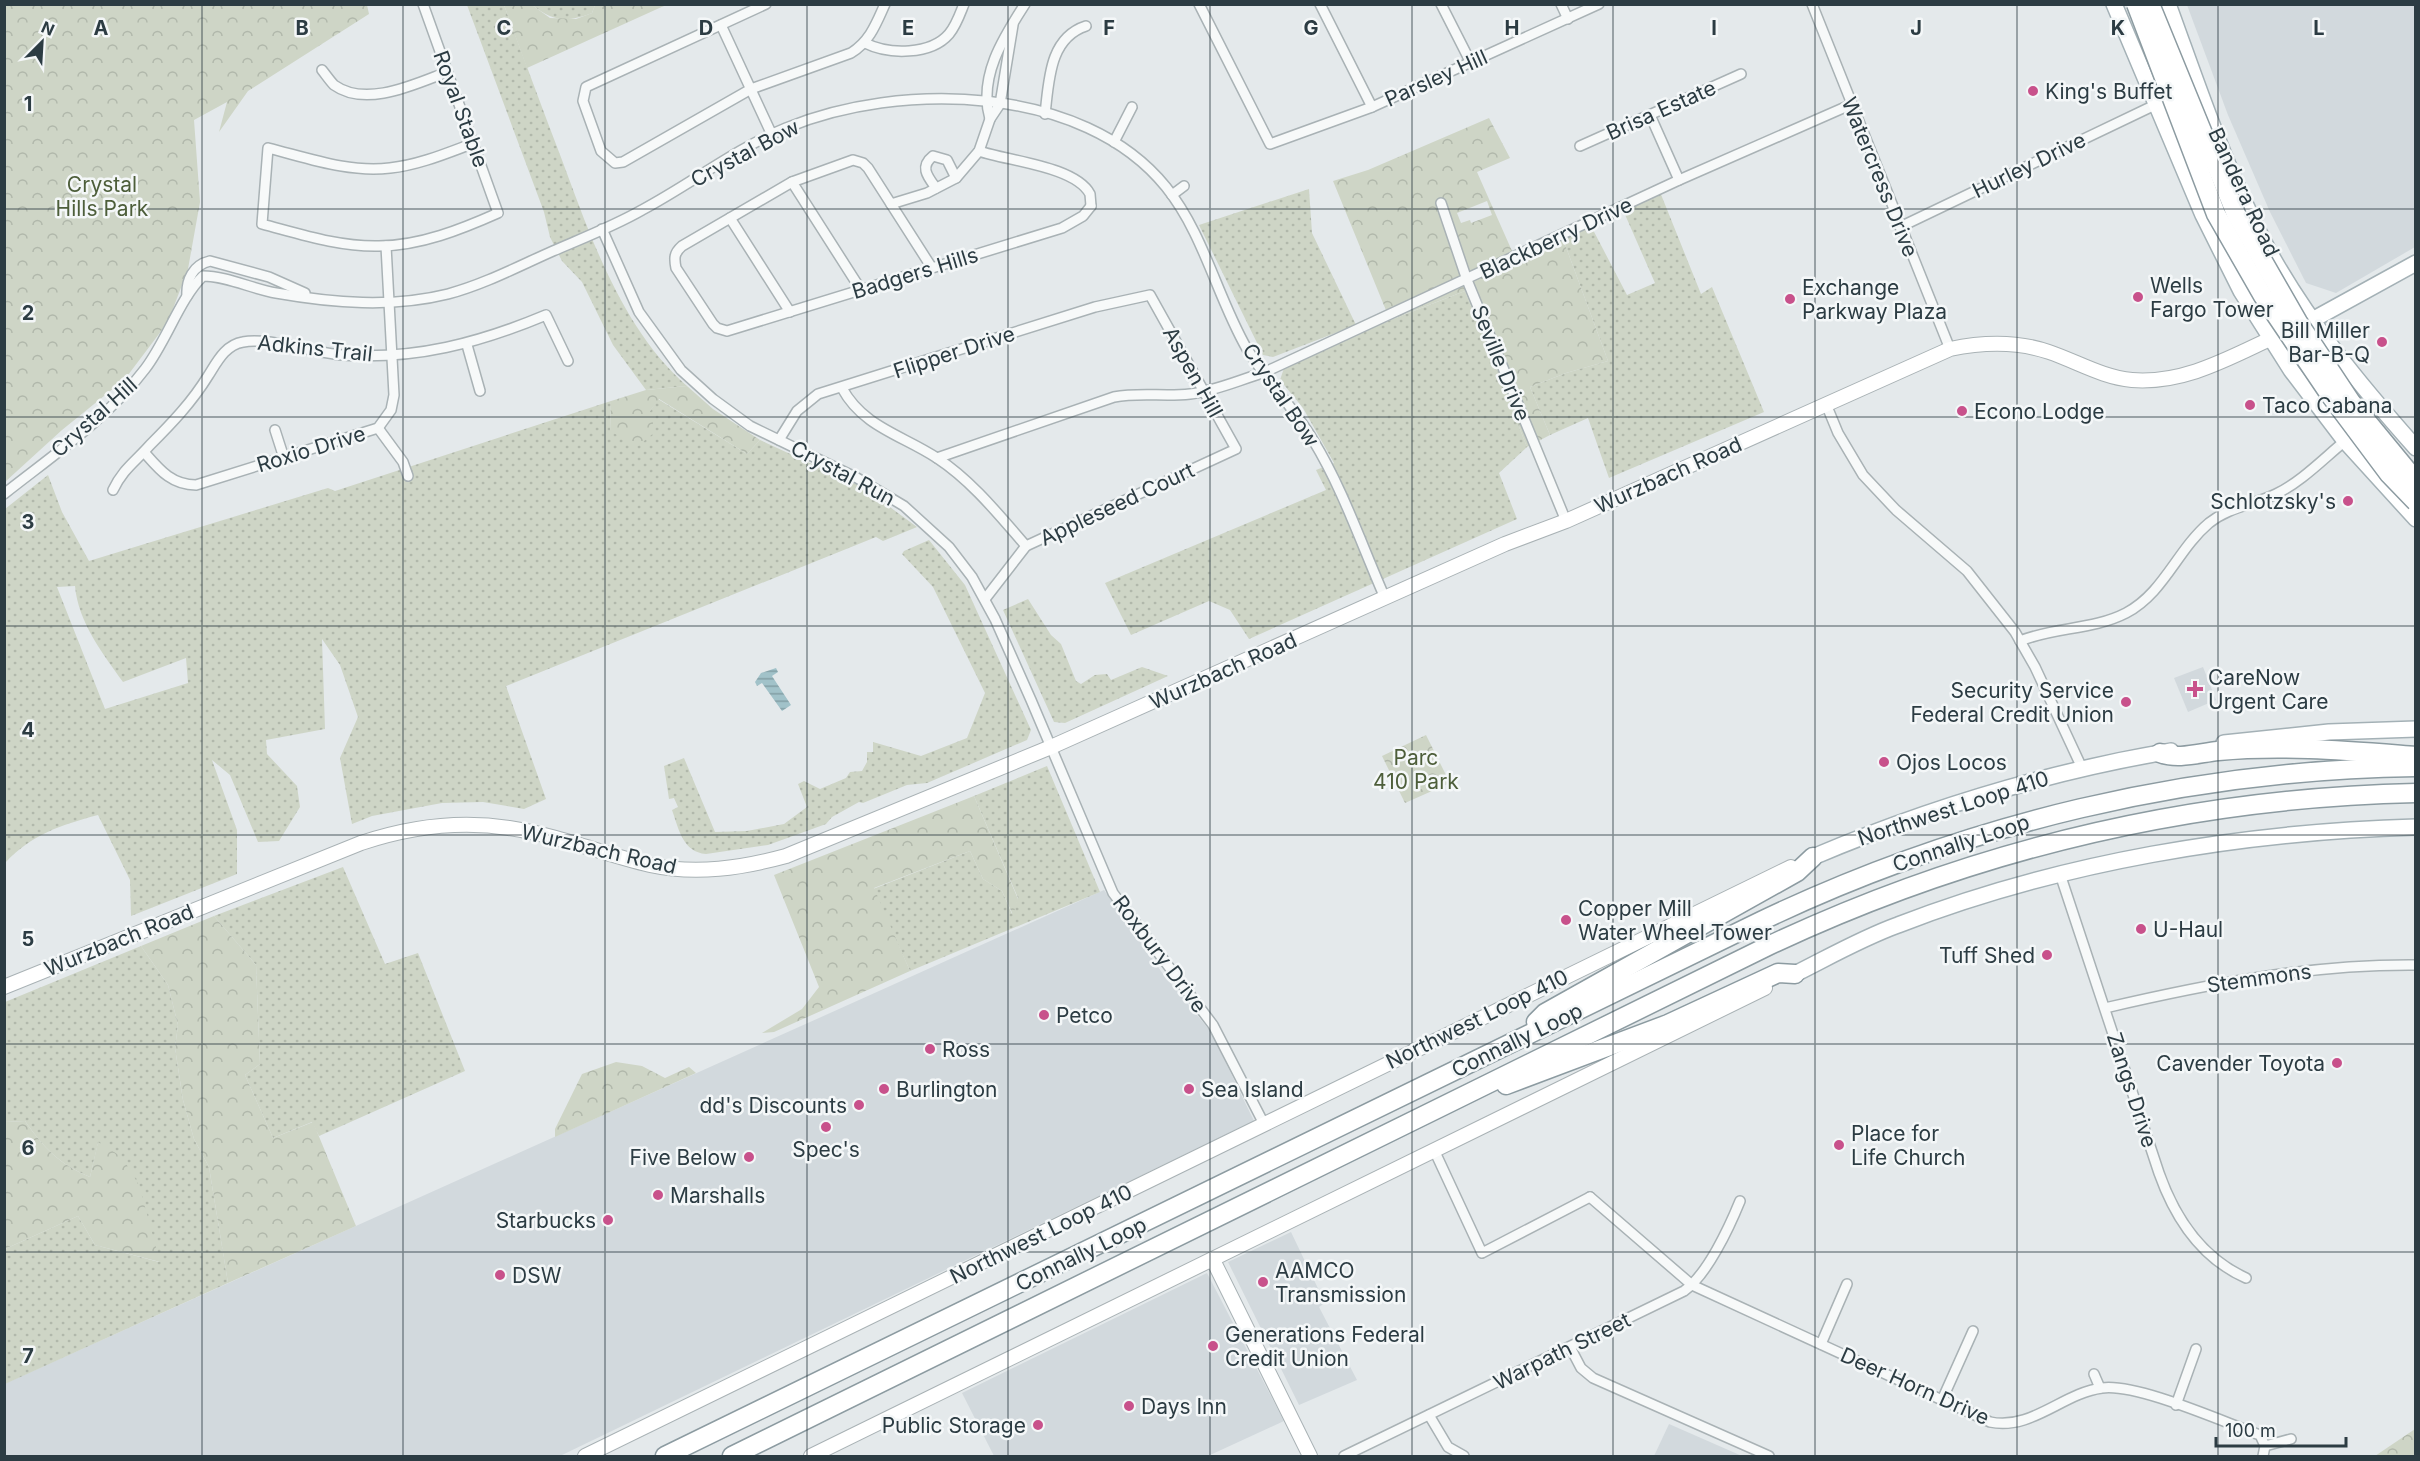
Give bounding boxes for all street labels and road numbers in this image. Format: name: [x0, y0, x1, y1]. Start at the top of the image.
street label: Parsley Hill: [1381, 44, 1491, 112]
street label: Royal Stable: [428, 47, 494, 171]
street label: Brisa Estate: [1602, 75, 1720, 145]
street label: Watercress Drive: [1837, 94, 1923, 260]
street label: Crystal Bow: [686, 114, 804, 192]
street label: Bandera Road: [2203, 124, 2285, 260]
street label: Hurley Drive: [1968, 127, 2090, 203]
street label: Blackberry Drive: [1476, 192, 1636, 284]
street label: Badgers Hills: [849, 242, 981, 304]
street label: Seville Drive: [1466, 301, 1536, 425]
street label: Flipper Drive: [890, 321, 1018, 383]
street label: Aspen Hill: [1158, 322, 1228, 422]
street label: Adkins Trail: [256, 330, 374, 366]
street label: Crystal Bow: [1237, 339, 1325, 451]
street label: Crystal Hill: [46, 372, 142, 462]
street label: Roxio Drive: [254, 421, 368, 477]
street label: Wurzbach Road: [1591, 431, 1745, 519]
street label: Crystal Run: [787, 435, 899, 511]
street label: Appleseed Court: [1036, 457, 1198, 551]
street label: Wurzbach Road: [1146, 627, 1300, 715]
street label: Northwest Loop 410: [1854, 765, 2052, 851]
street label: Connally Loop: [1889, 809, 2033, 877]
street label: Wurzbach Road: [519, 819, 679, 879]
street label: Roxbury Drive: [1108, 891, 1212, 1017]
street label: Wurzbach Road: [41, 899, 197, 981]
street label: Stemmons: [2205, 958, 2313, 998]
street label: Northwest Loop 410: [1382, 964, 1572, 1074]
street label: Connally Loop: [1448, 998, 1586, 1082]
street label: Zangs Drive: [2102, 1029, 2162, 1151]
street label: Northwest Loop 410: [946, 1179, 1136, 1289]
street label: Connally Loop: [1012, 1212, 1150, 1296]
street label: Warpath Street: [1490, 1307, 1635, 1395]
street label: Deer Horn Drive: [1837, 1342, 1993, 1430]

